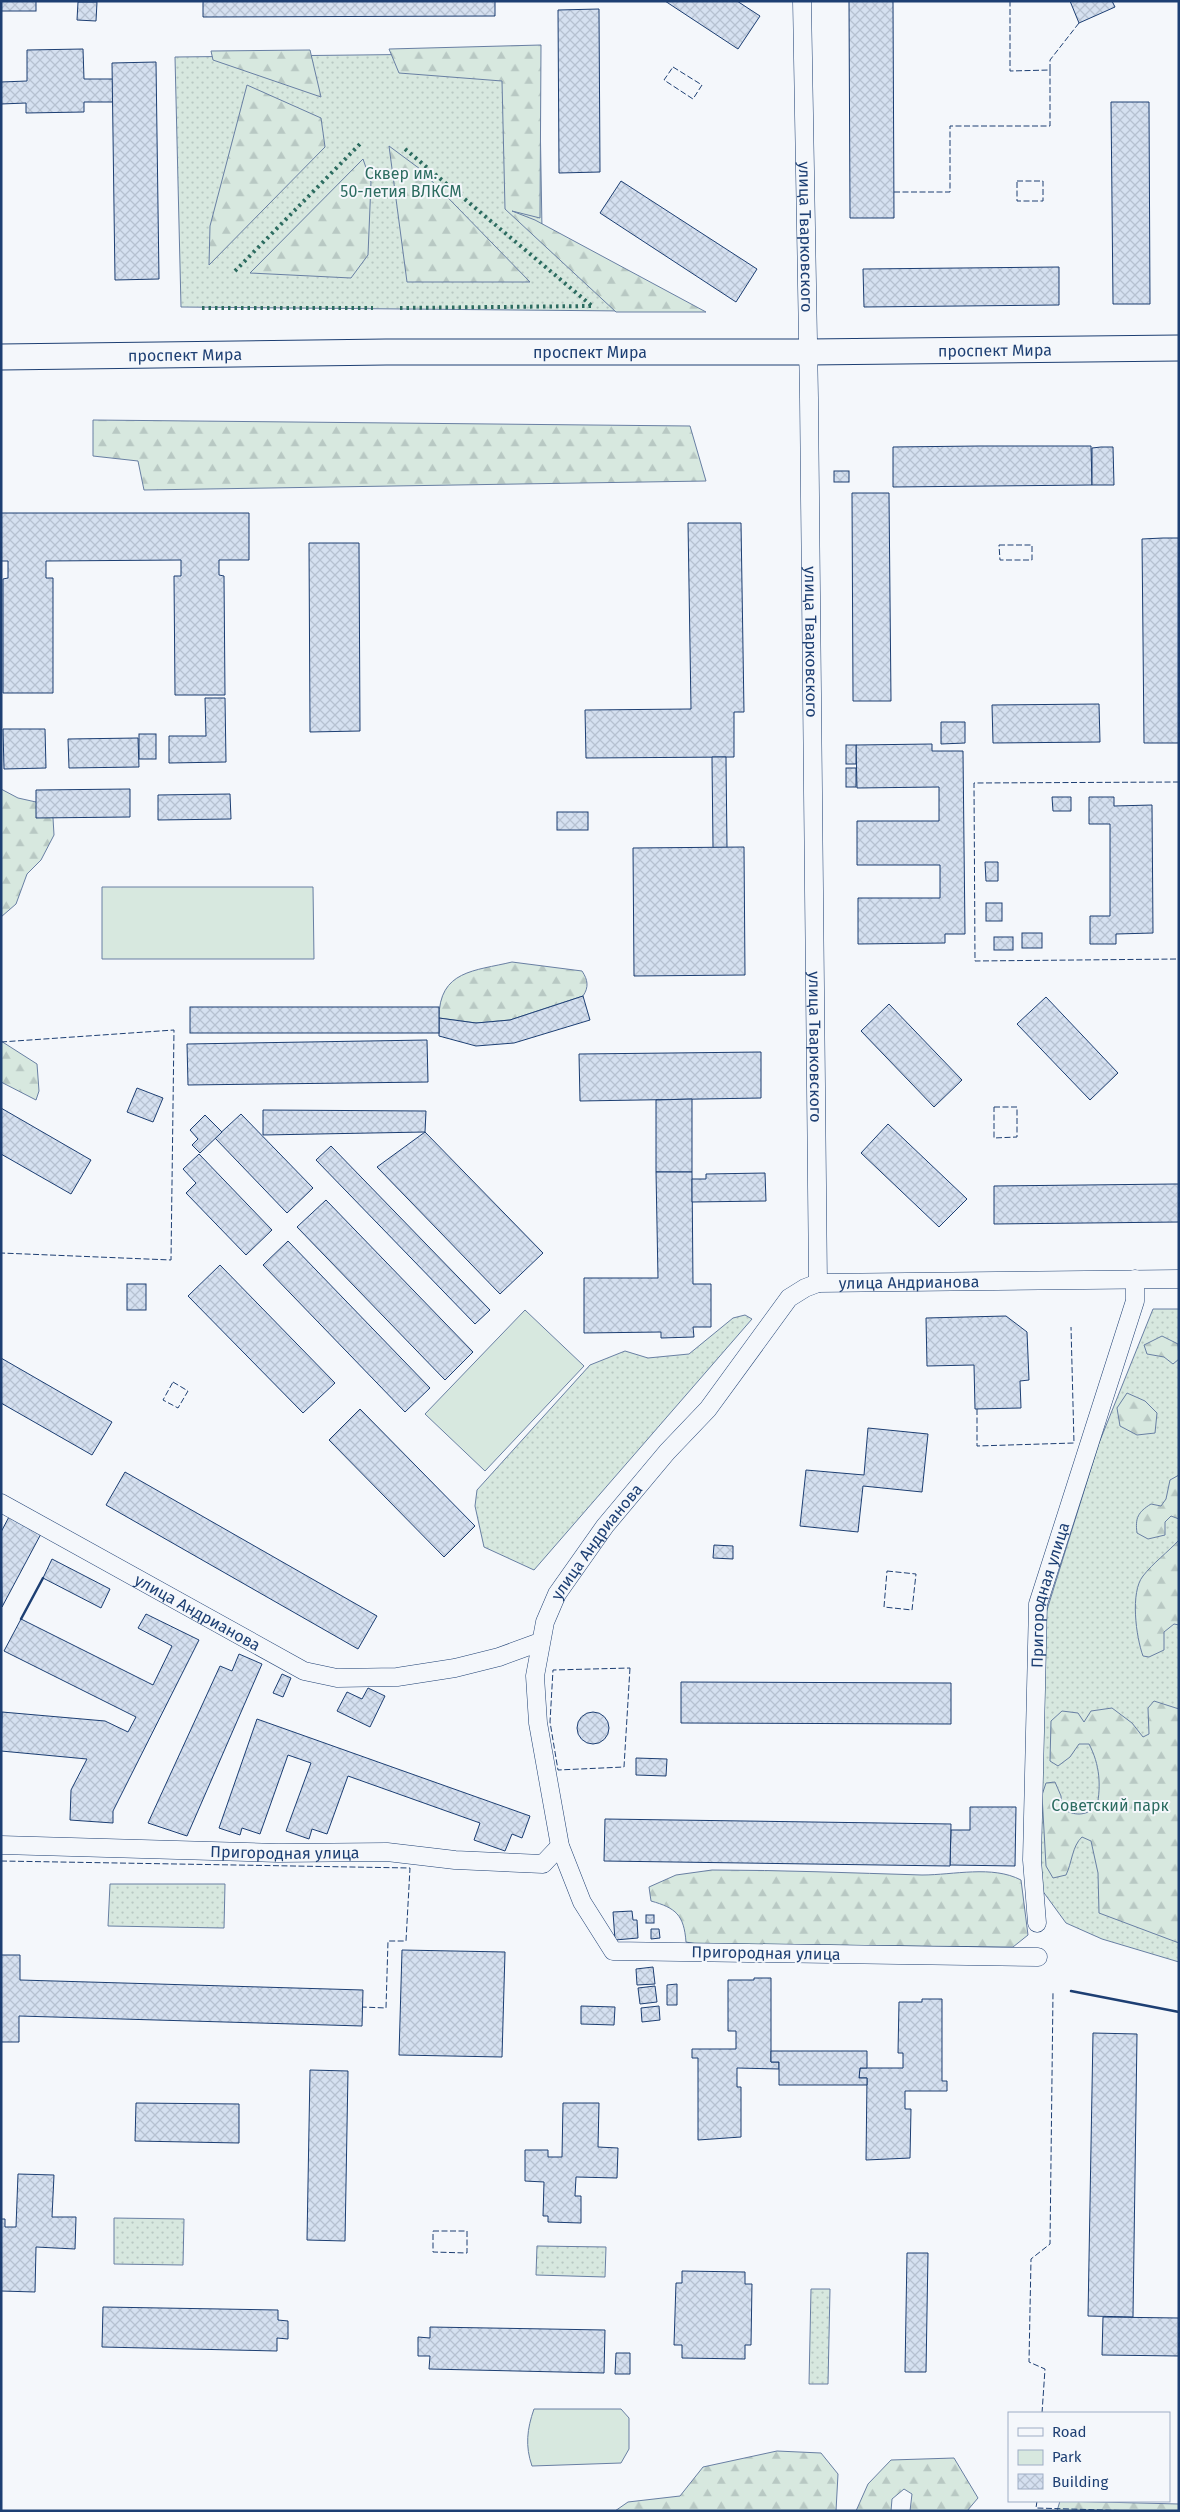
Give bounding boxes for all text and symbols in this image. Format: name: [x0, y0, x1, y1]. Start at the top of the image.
street label: улица Тварковского: [795, 161, 817, 313]
park label: Сквер им. 50-летия ВЛКСМ: [340, 164, 462, 201]
street label: проспект Мира: [938, 340, 1052, 360]
street label: проспект Мира: [533, 343, 647, 362]
street label: проспект Мира: [128, 344, 242, 365]
street label: улица Тварковского: [801, 566, 822, 718]
street label: улица Тварковского: [805, 971, 826, 1123]
street label: улица Андрианова: [838, 1272, 979, 1292]
street label: улица Андрианова: [546, 1480, 646, 1602]
street label: Пригородная улица: [1027, 1520, 1073, 1668]
street label: улица Андрианова: [132, 1570, 264, 1655]
park label: Советский парк: [1051, 1796, 1169, 1815]
street label: Пригородная улица: [210, 1842, 360, 1863]
street label: Пригородная улица: [691, 1942, 841, 1964]
legend: [1008, 2412, 1170, 2502]
text: Road: [1052, 2423, 1087, 2441]
text: Park: [1052, 2448, 1082, 2466]
text: Building: [1052, 2473, 1108, 2491]

